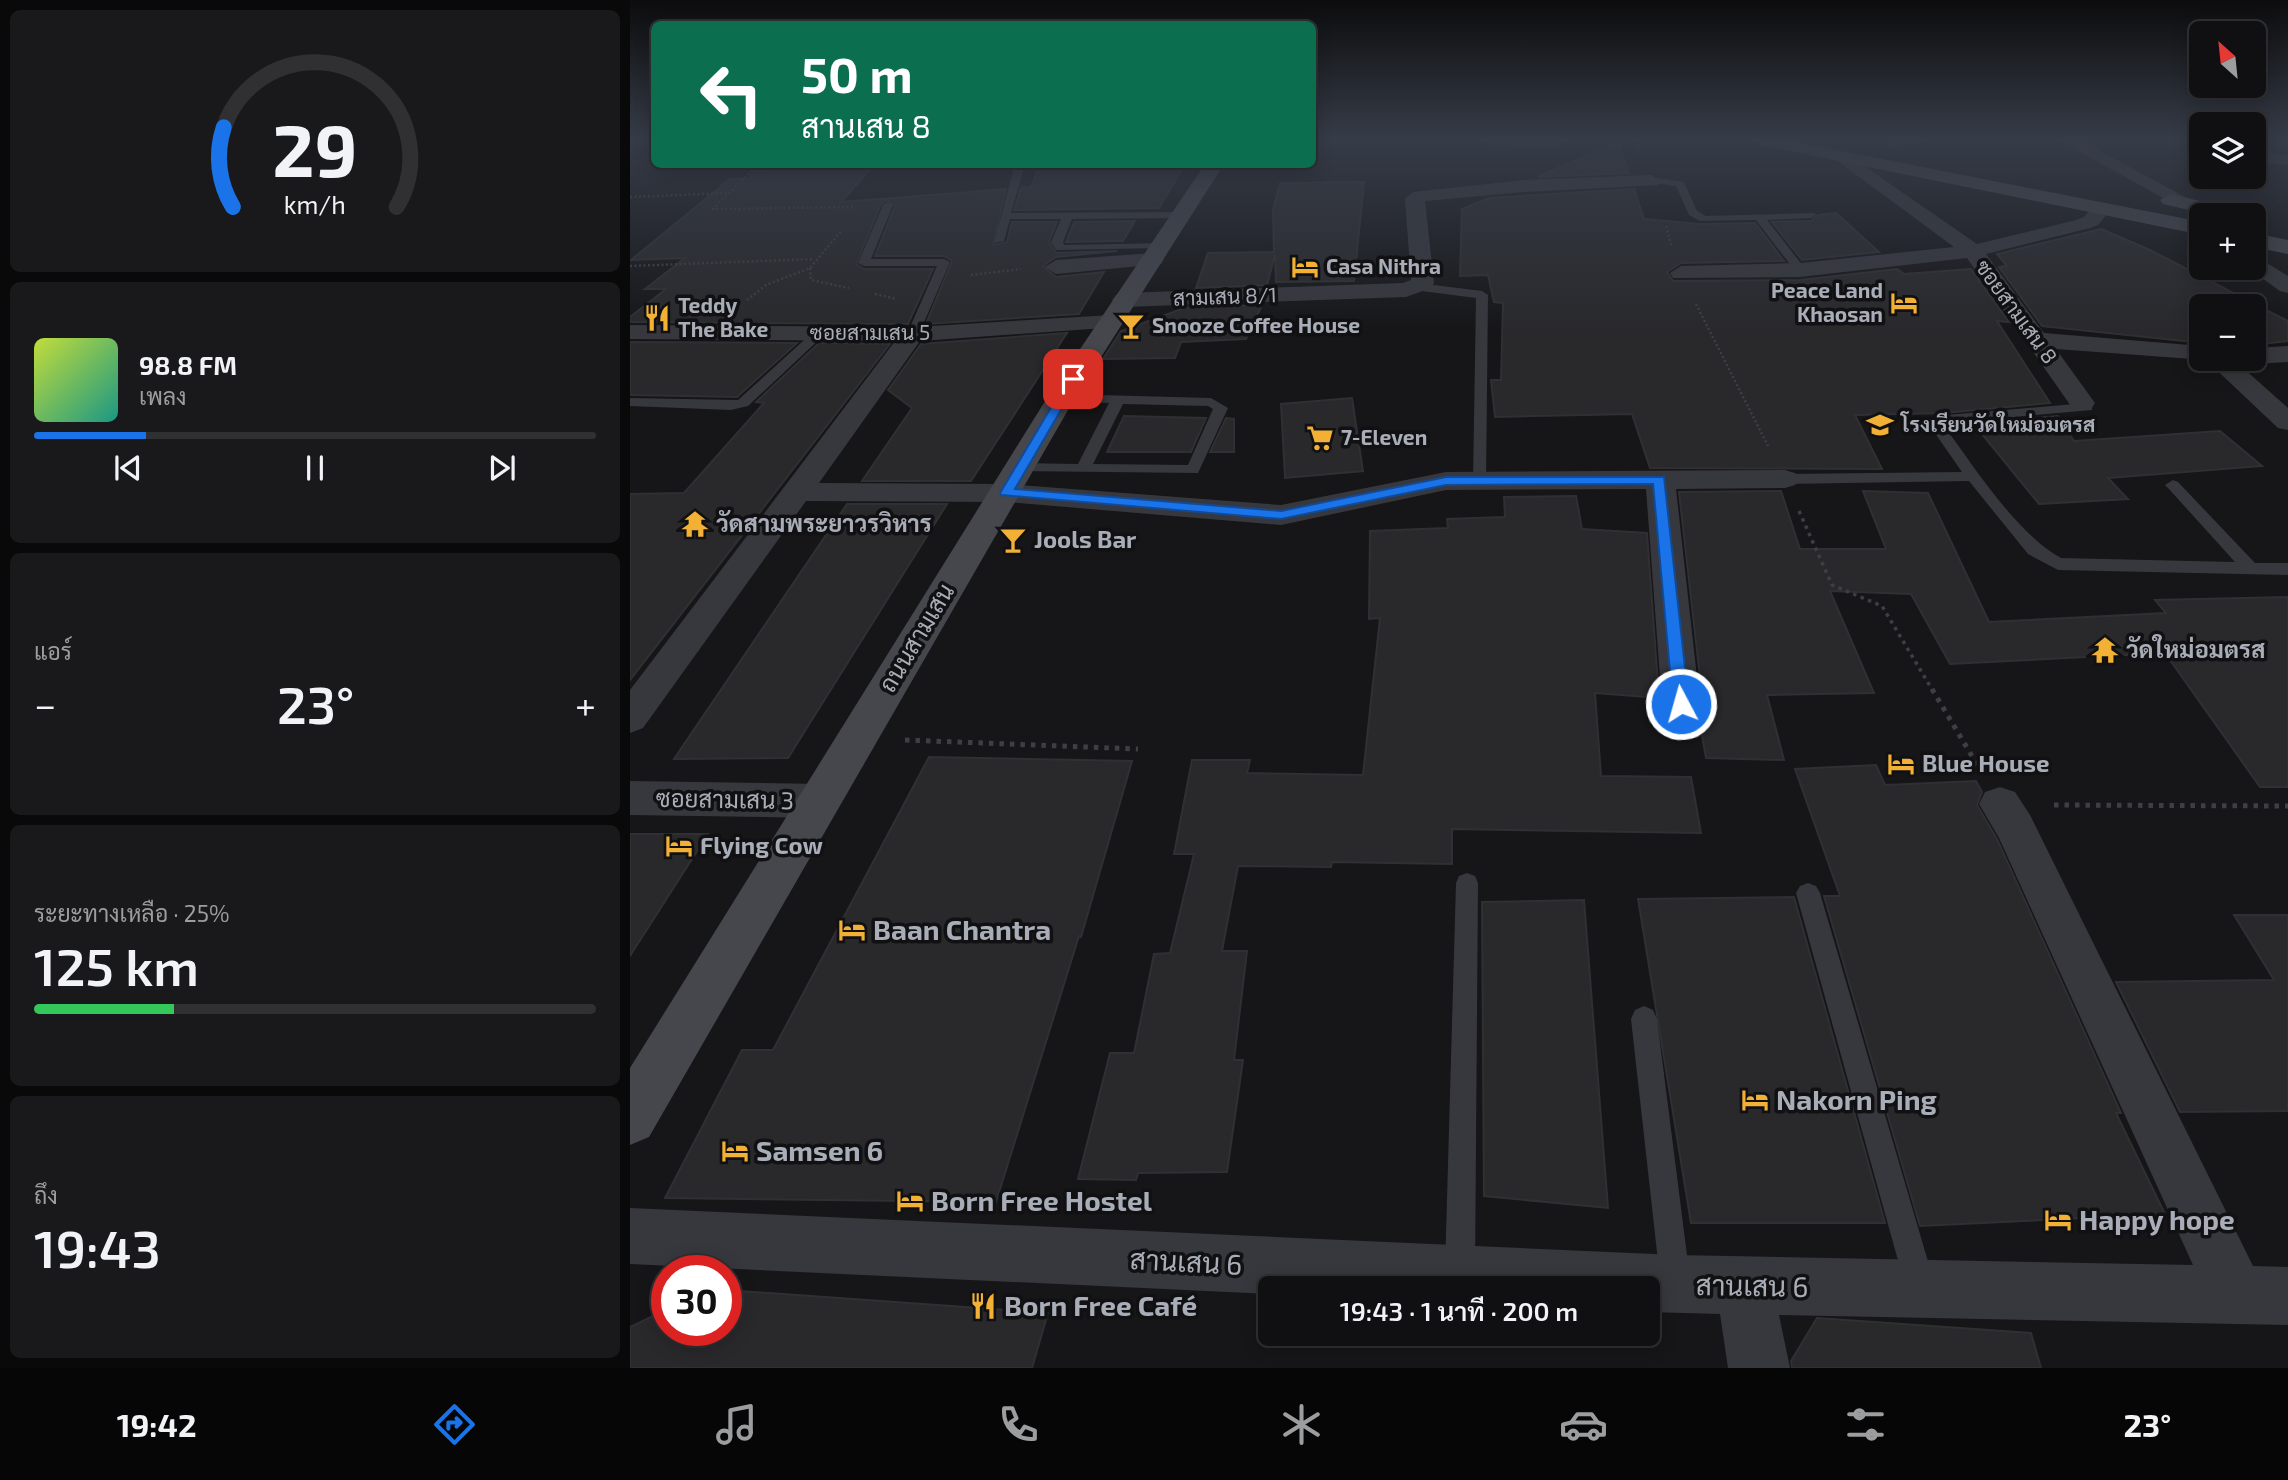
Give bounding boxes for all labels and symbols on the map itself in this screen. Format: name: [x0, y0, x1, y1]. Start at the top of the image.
north arrow: [2189, 21, 2266, 98]
hotel icon: Casa Nithra: [1290, 252, 1320, 282]
place label: Casa Nithra: [1326, 253, 1441, 278]
street label: ซอยสามเสน 8: [1971, 254, 2063, 368]
place label: Peace Land Khaosan: [1771, 277, 1883, 326]
street label: สามเสน 8/1: [1173, 281, 1277, 310]
hotel icon: Peace Land Khaosan: [1889, 288, 1919, 318]
place label: Teddy The Bake: [678, 292, 768, 341]
restaurant icon: Teddy The Bake: [642, 303, 672, 333]
bar icon: Snooze Coffee House: [1116, 311, 1146, 341]
place label: Snooze Coffee House: [1152, 312, 1360, 337]
street label: ซอยสามเสน 5: [810, 319, 930, 344]
pin: [1043, 349, 1103, 409]
school or university icon: โรงเรียนวัดใหม่อมตรส: [1865, 410, 1895, 440]
place label: โรงเรียนวัดใหม่อมตรส: [1899, 411, 2095, 436]
supermarket icon: 7-Eleven: [1305, 423, 1335, 453]
place label: 7-Eleven: [1341, 424, 1427, 449]
place label: วัดสามพระยาวรวิหาร: [716, 508, 932, 537]
temple icon: วัดสามพระยาวรวิหาร: [680, 509, 710, 539]
place label: Jools Bar: [1034, 524, 1137, 553]
bar icon: Jools Bar: [998, 525, 1028, 555]
street label: ถนนสามเสน: [872, 578, 959, 697]
place label: วัดใหม่อมตรส: [2126, 634, 2265, 663]
temple icon: วัดใหม่อมตรส: [2090, 635, 2120, 665]
position arrow: [1644, 667, 1718, 741]
place label: Blue House: [1922, 748, 2049, 777]
hotel icon: Blue House: [1886, 749, 1916, 779]
street label: ซอยสามเสน 3: [656, 783, 794, 814]
place label: Flying Cow: [700, 830, 824, 859]
hotel icon: Flying Cow: [664, 831, 694, 861]
place label: Baan Chantra: [873, 912, 1051, 946]
hotel icon: Baan Chantra: [837, 915, 867, 945]
place label: Nakorn Ping: [1776, 1082, 1937, 1116]
hotel icon: Nakorn Ping: [1740, 1085, 1770, 1115]
place label: Samsen 6: [756, 1133, 883, 1167]
hotel icon: Samsen 6: [720, 1136, 750, 1166]
place label: Born Free Hostel: [931, 1183, 1153, 1217]
hotel icon: Born Free Hostel: [895, 1186, 925, 1216]
place label: Happy hope: [2079, 1202, 2235, 1236]
hotel icon: Happy hope: [2043, 1205, 2073, 1235]
street label: สานเสน 6: [1129, 1241, 1243, 1281]
speed limit sign: 30: [651, 1255, 742, 1346]
street label: สานเสน 6: [1695, 1267, 1809, 1303]
place label: Born Free Café: [1004, 1288, 1197, 1322]
restaurant icon: Born Free Café: [968, 1291, 998, 1321]

